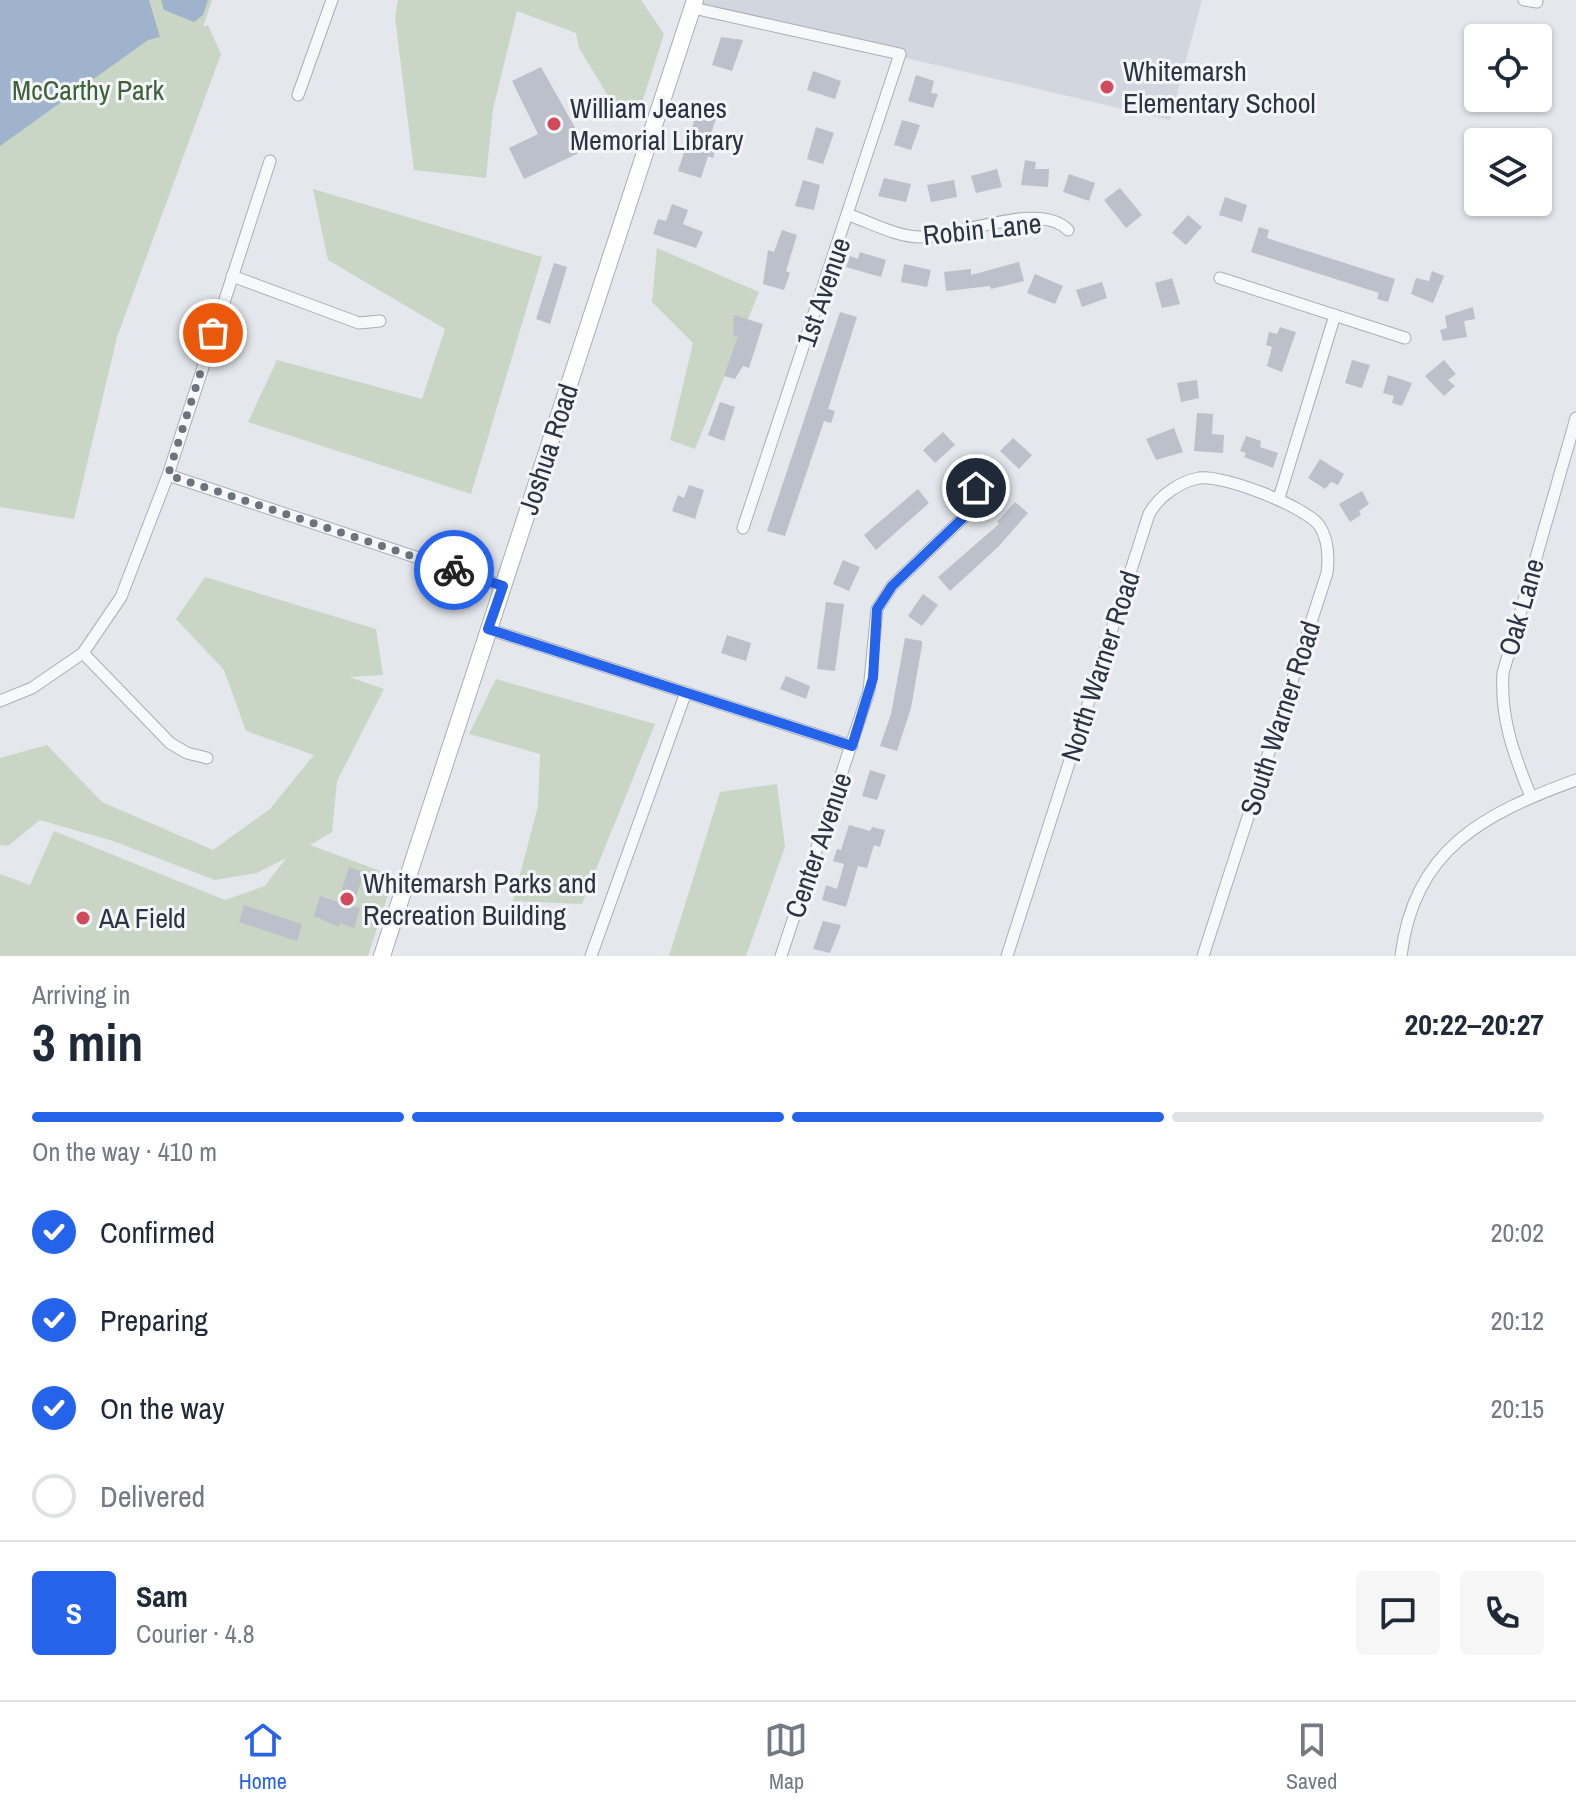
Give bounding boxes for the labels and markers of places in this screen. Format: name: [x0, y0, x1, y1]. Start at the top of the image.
place label: Whitemarsh Elementary School: [1123, 52, 1316, 122]
marker: Whitemarsh Elementary School: [1098, 78, 1116, 96]
place label: William Jeanes Memorial Library: [570, 89, 744, 159]
marker: William Jeanes Memorial Library: [545, 115, 563, 133]
pin: [179, 299, 247, 367]
pin: [942, 454, 1010, 522]
place label: Whitemarsh Parks and Recreation Building: [363, 864, 597, 934]
marker: Whitemarsh Parks and Recreation Building: [338, 890, 356, 908]
place label: AA Field: [98, 899, 186, 937]
marker: AA Field: [74, 909, 92, 927]

